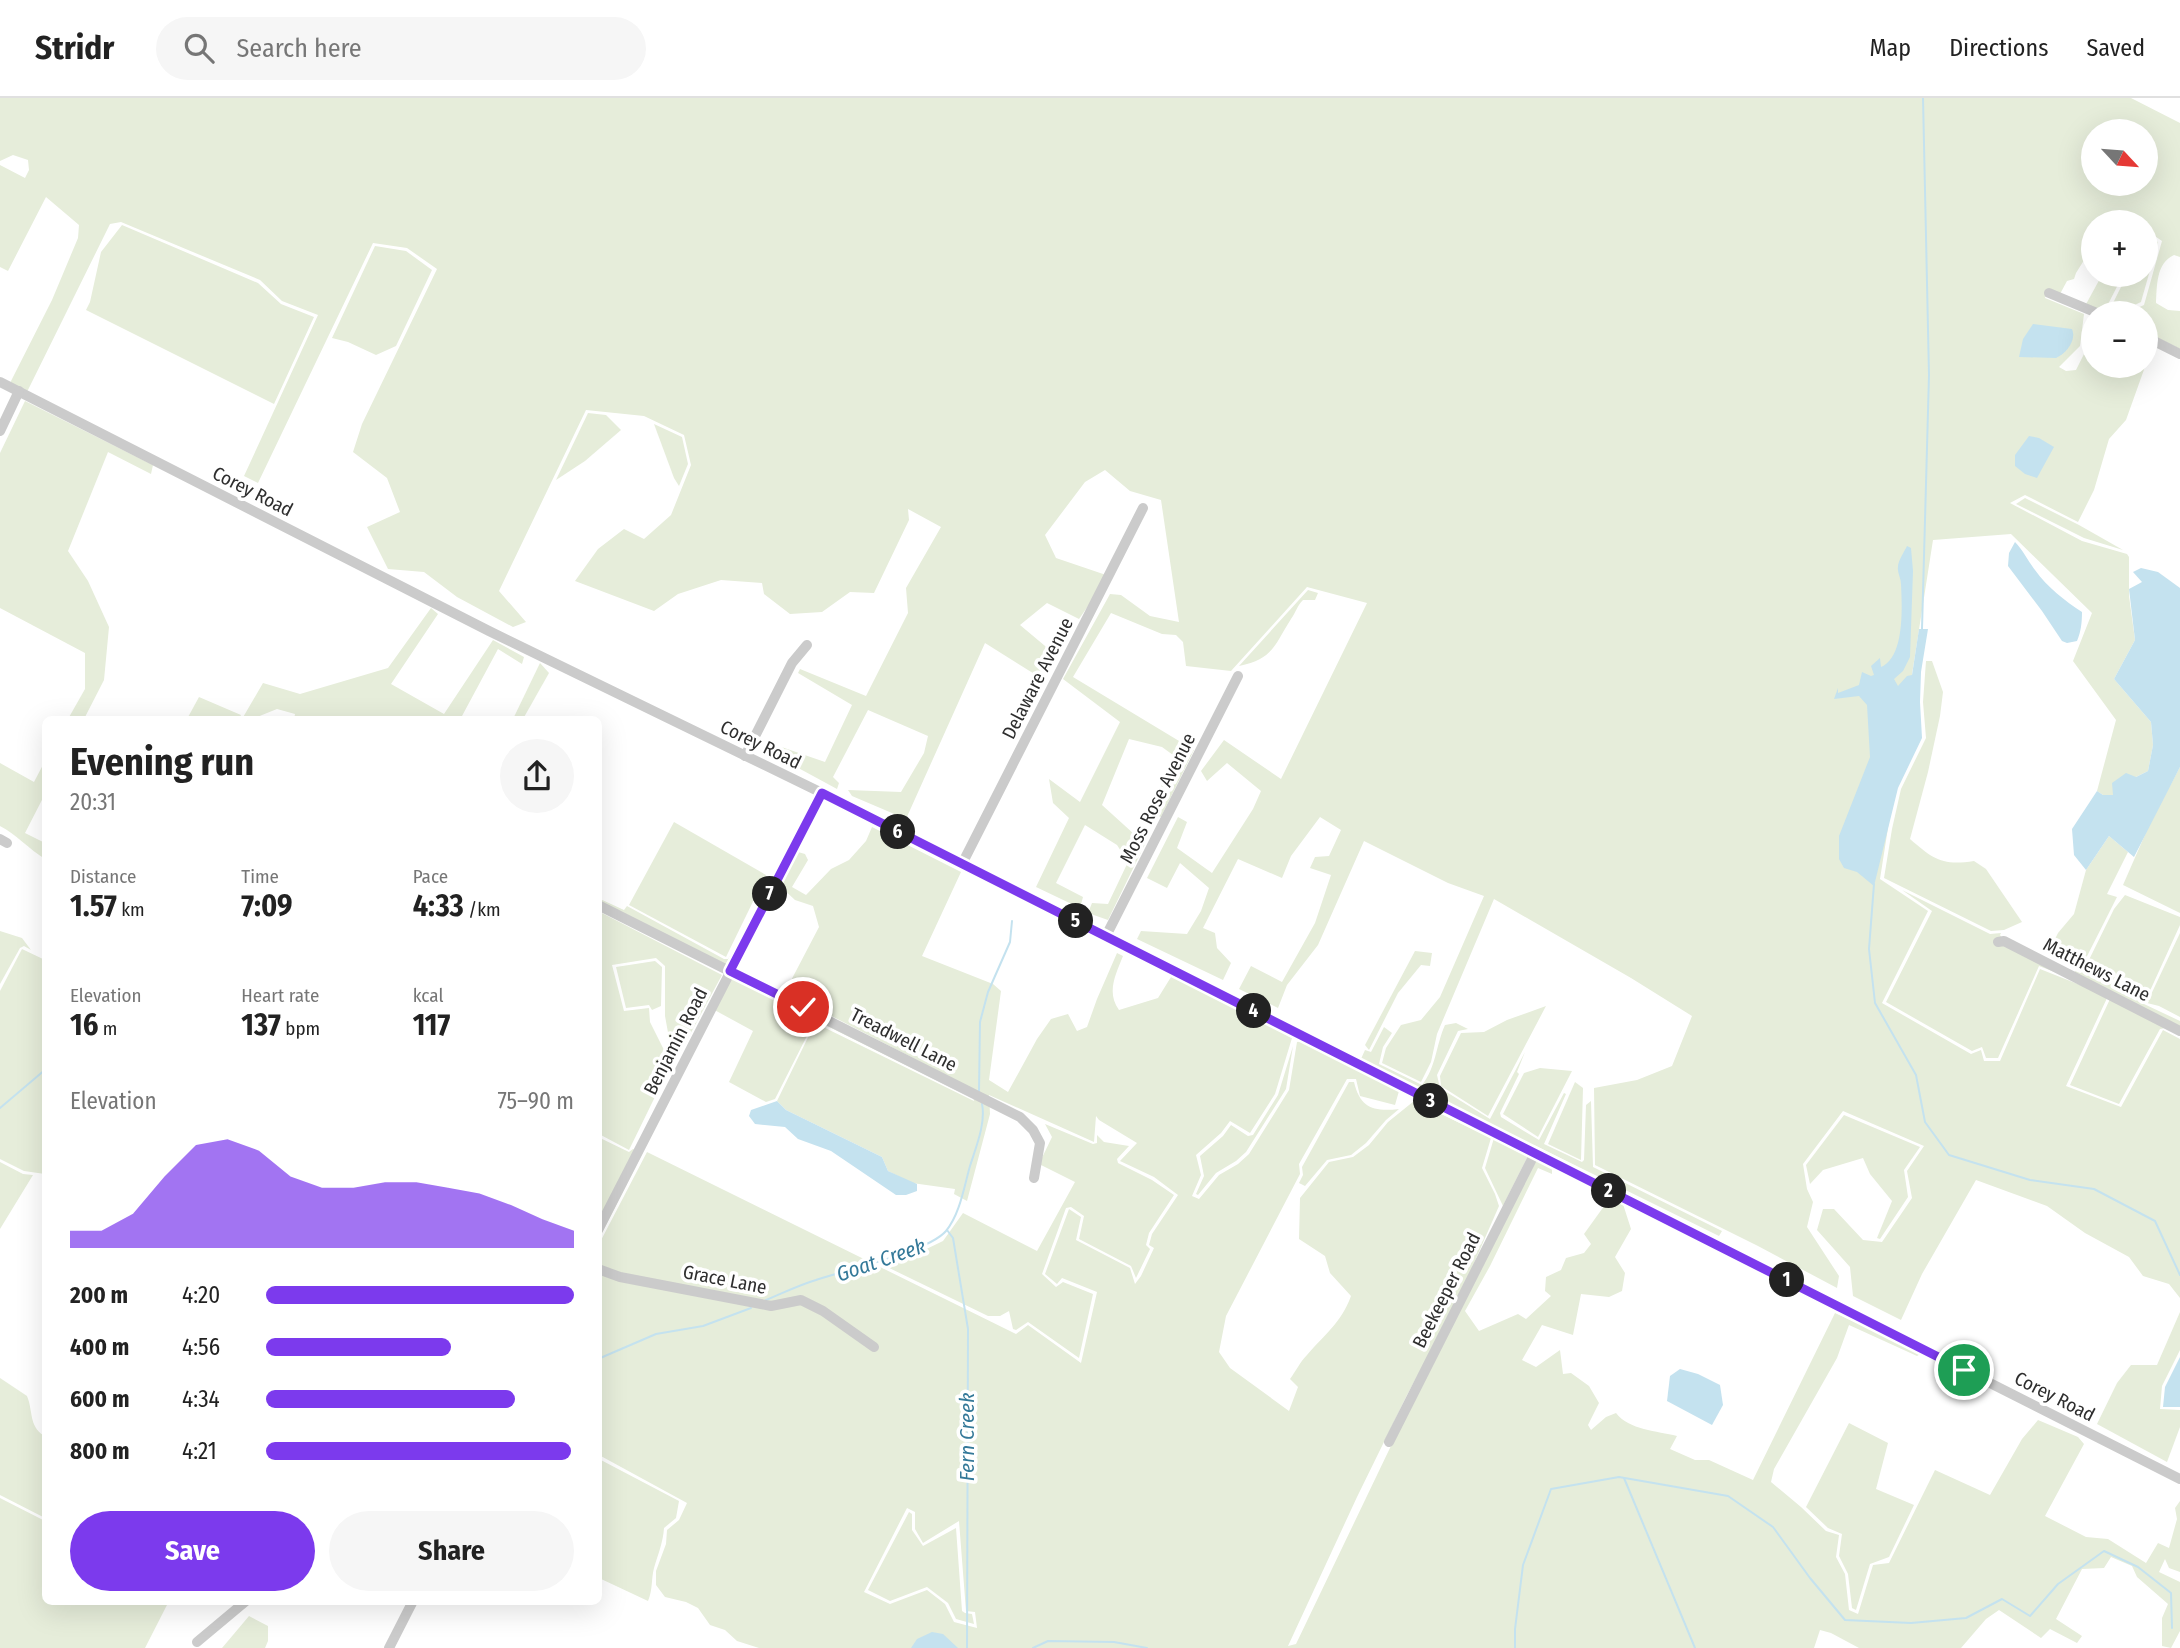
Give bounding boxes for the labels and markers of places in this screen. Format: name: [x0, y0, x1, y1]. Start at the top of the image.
pin: 6: [880, 814, 916, 850]
pin: 7: [752, 876, 788, 912]
pin: 5: [1058, 904, 1094, 938]
pin: [773, 977, 833, 1037]
pin: 4: [1236, 993, 1272, 1028]
pin: 3: [1414, 1084, 1448, 1118]
pin: 2: [1592, 1174, 1626, 1208]
pin: 1: [1770, 1262, 1804, 1298]
pin: [1934, 1340, 1994, 1400]

